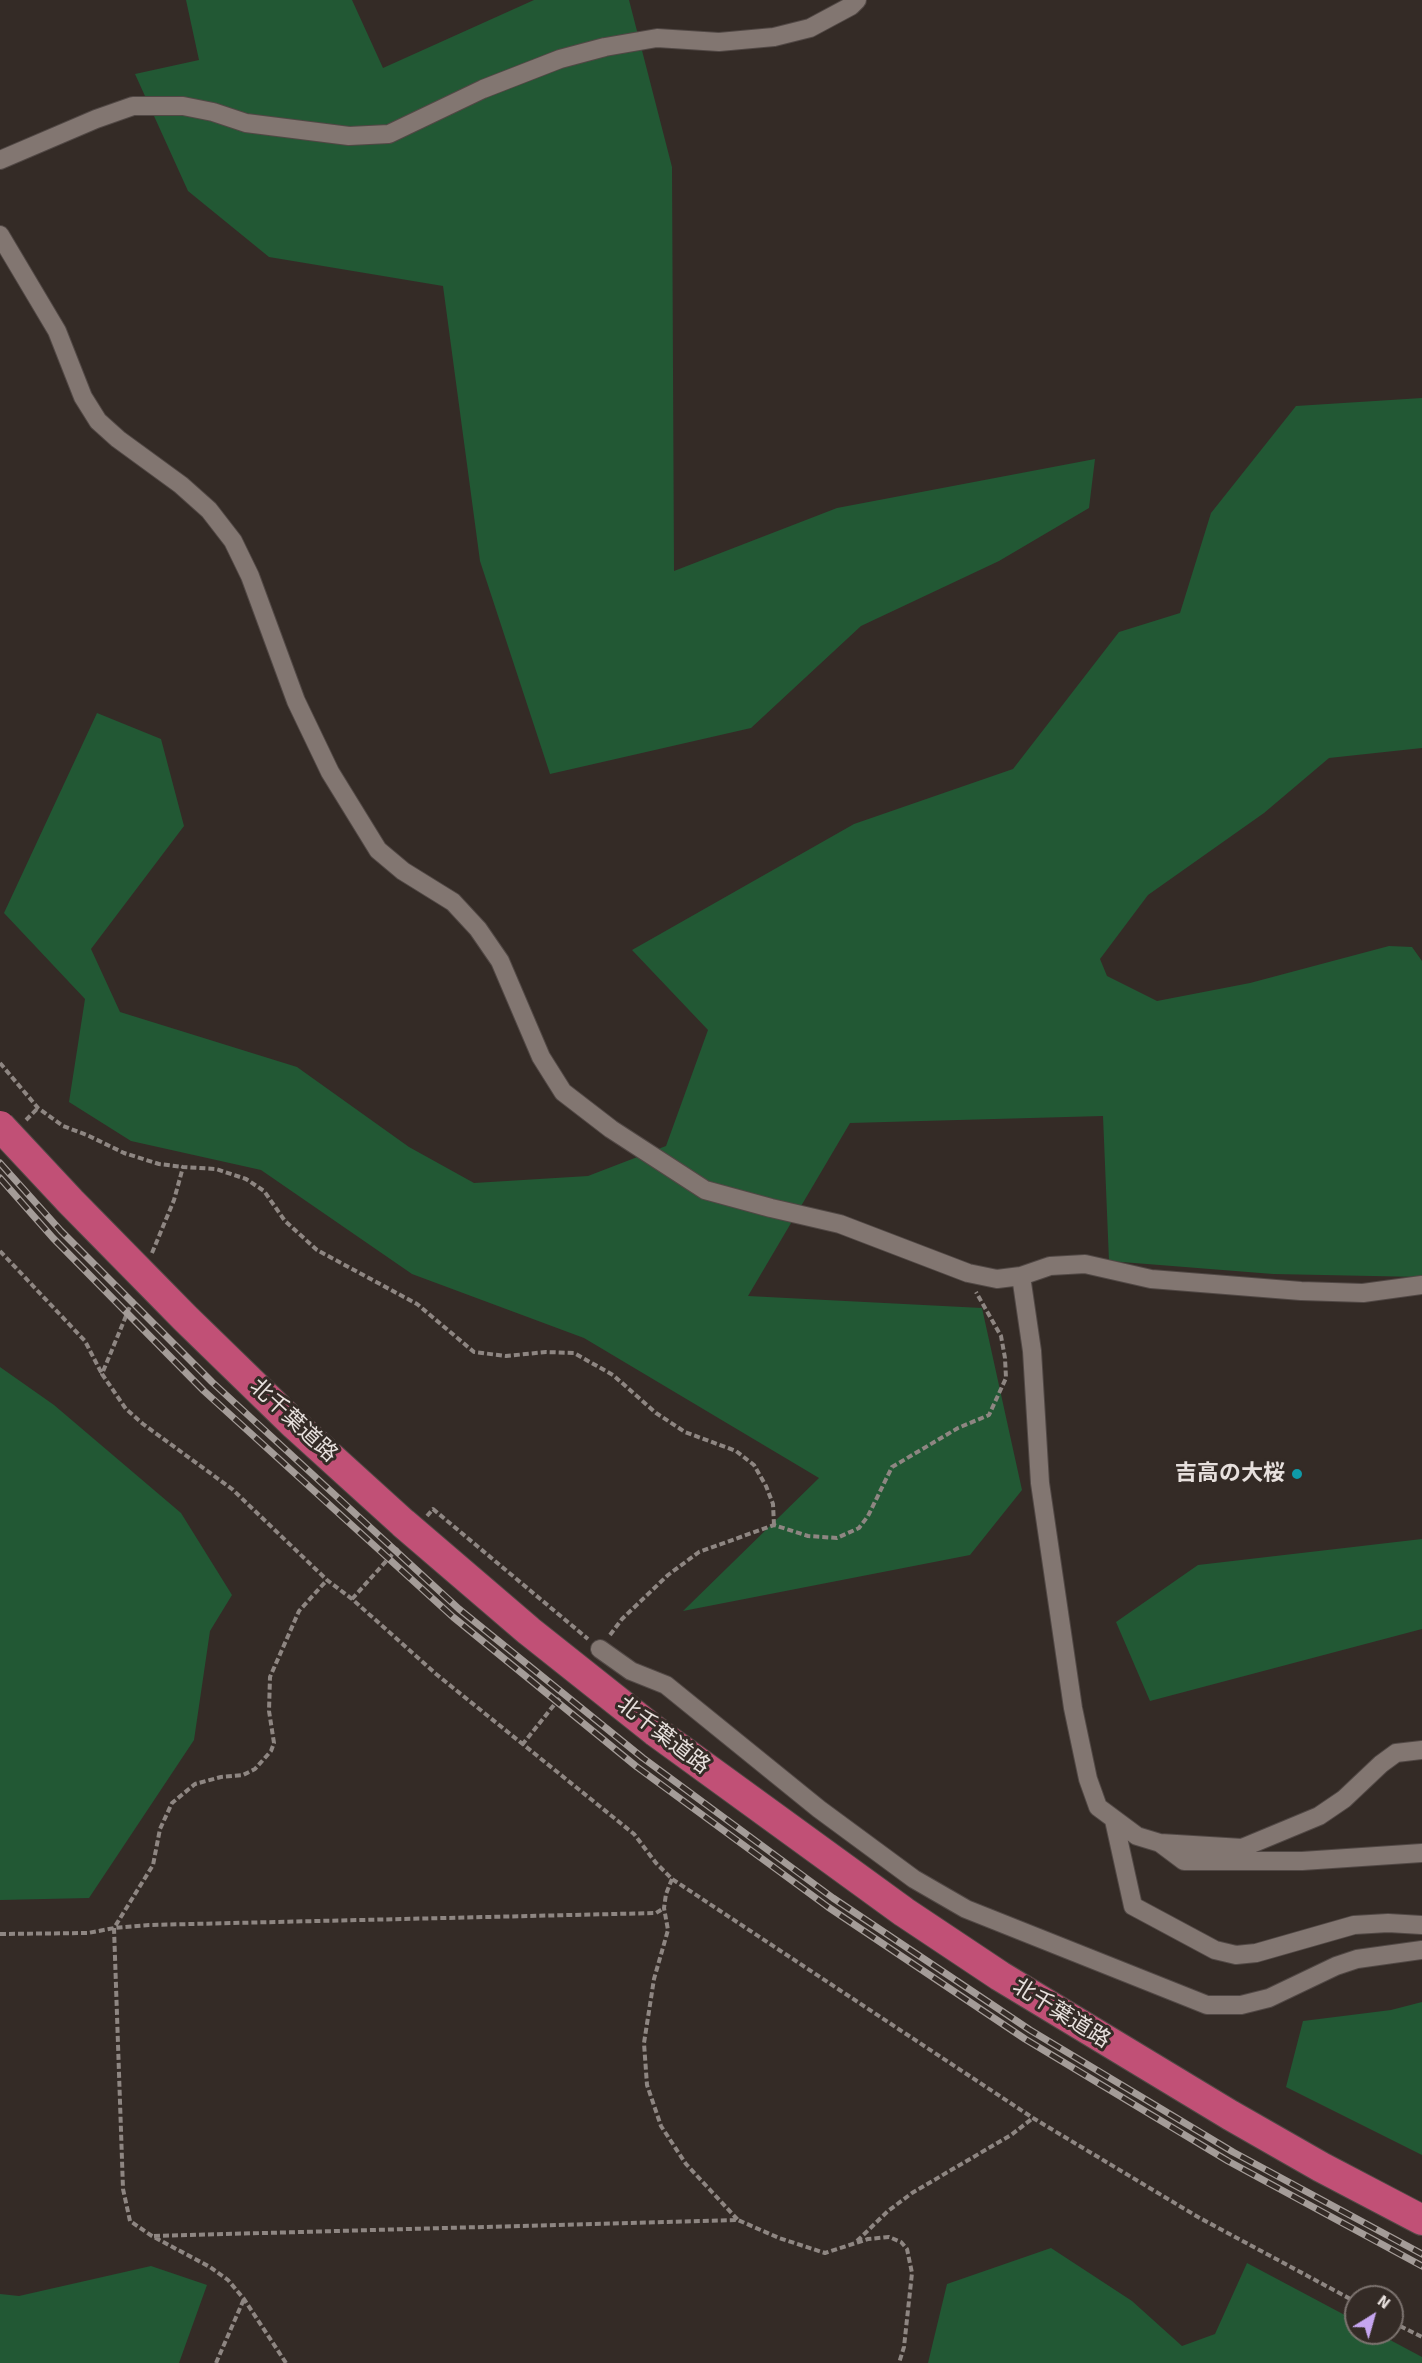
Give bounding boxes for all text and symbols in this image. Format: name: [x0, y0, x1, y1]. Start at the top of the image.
street label: 北千葉道路: [244, 1374, 342, 1468]
place label: 吉高の大桜: [1175, 1461, 1285, 1487]
marker: 吉高の大桜: [1290, 1467, 1304, 1481]
street label: 北千葉道路: [612, 1692, 714, 1780]
street label: 北千葉道路: [1007, 1974, 1115, 2054]
north arrow: [1344, 2285, 1404, 2345]
text: N: [1373, 2291, 1394, 2314]

